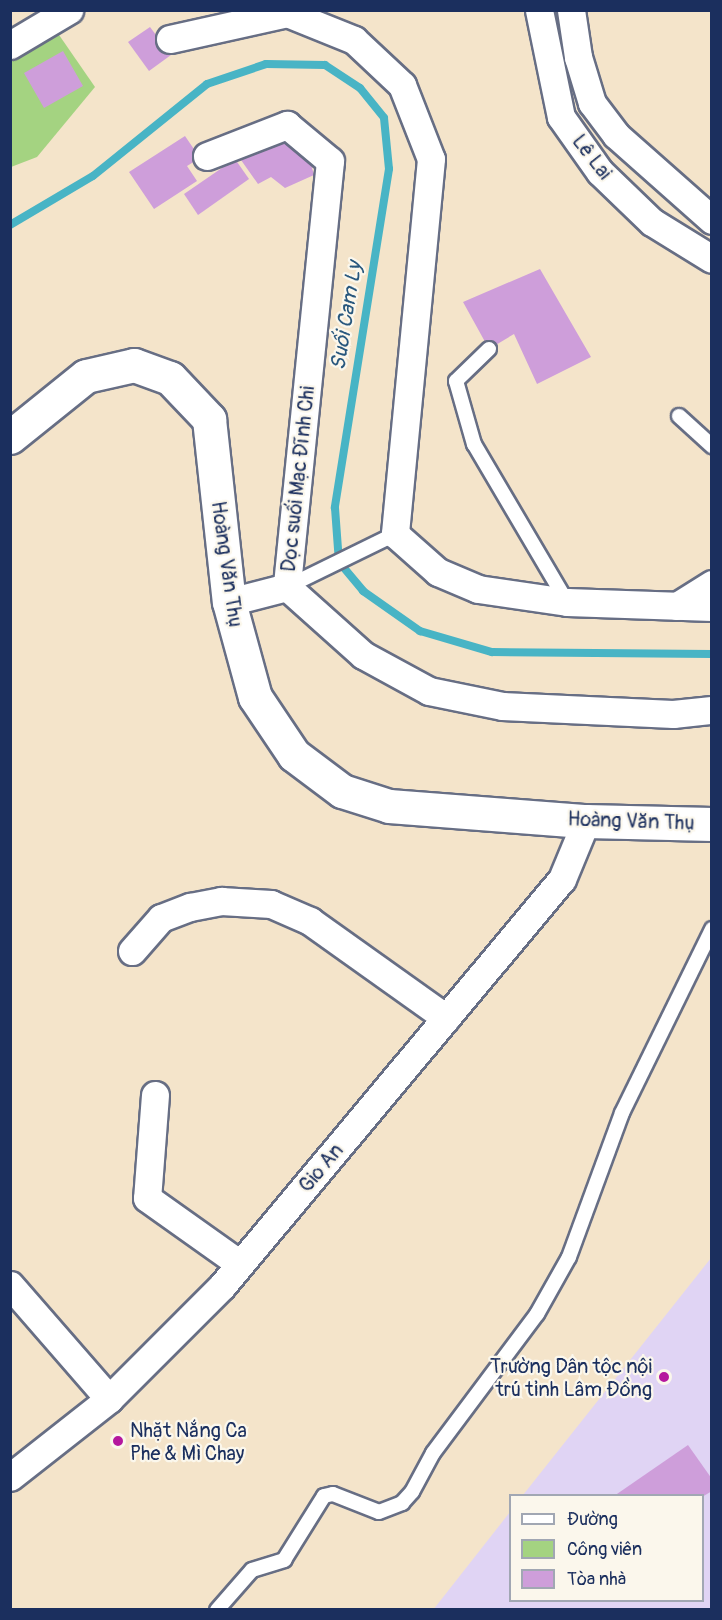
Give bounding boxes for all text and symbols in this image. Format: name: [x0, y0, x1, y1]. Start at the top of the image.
street label: Lê Lai: [567, 130, 617, 184]
water label: Suối Cam Ly: [326, 260, 368, 372]
street label: Dọc suối Mạc Đĩnh Chi: [276, 385, 320, 573]
street label: Hoàng Văn Thụ: [206, 500, 248, 628]
street label: Hoàng Văn Thụ: [567, 807, 695, 835]
street label: Gio An: [294, 1139, 348, 1197]
place label: Trường Dân tộc nội trú tỉnh Lâm Đồng: [490, 1354, 652, 1401]
marker: Trường Dân tộc nội trú tỉnh Lâm Đồng: [657, 1370, 671, 1384]
place label: Nhặt Nắng Ca Phe & Mì Chay: [130, 1418, 247, 1465]
marker: Nhặt Nắng Ca Phe & Mì Chay: [111, 1434, 125, 1448]
legend: [509, 1494, 704, 1602]
text: Đường: [567, 1508, 618, 1531]
text: Công viên: [567, 1538, 642, 1561]
text: Tòa nhà: [567, 1568, 626, 1591]

